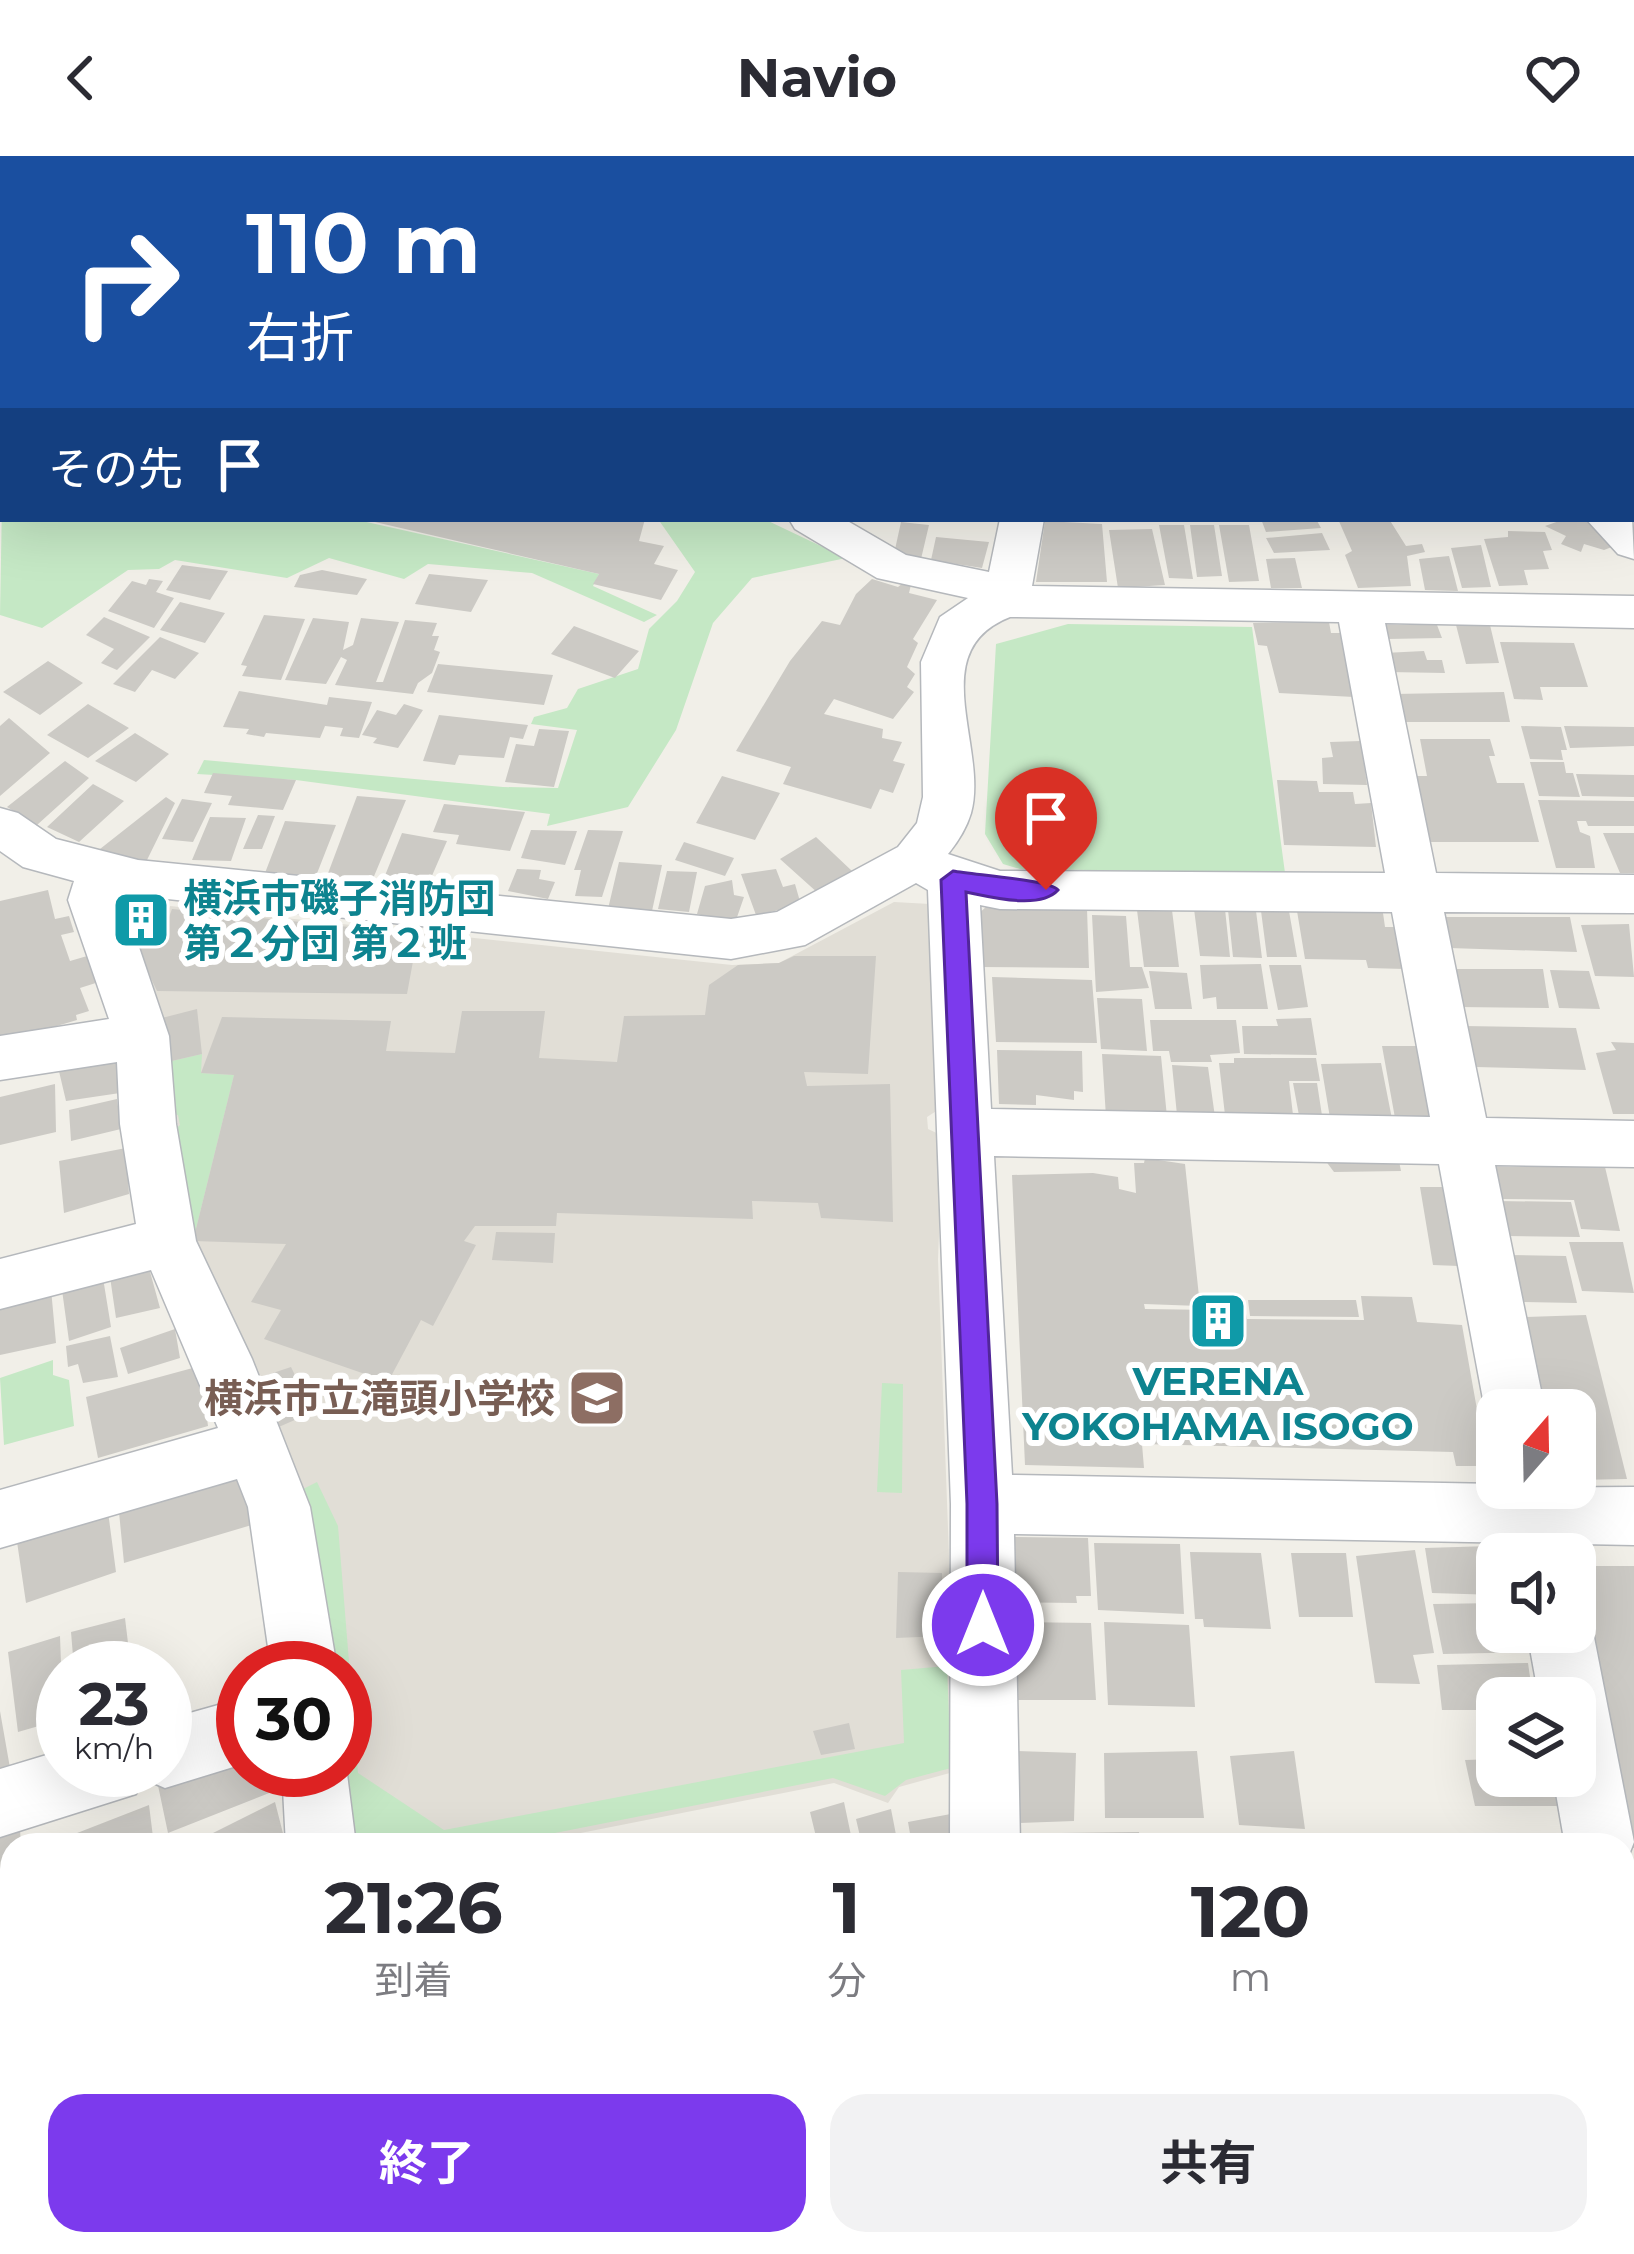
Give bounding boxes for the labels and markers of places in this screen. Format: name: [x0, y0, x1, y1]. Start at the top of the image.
pin: [995, 767, 1097, 890]
place label: 横浜市磯子消防団 第２分団 第２班: [183, 874, 495, 967]
building icon: 横浜市磯子消防団 第２分団 第２班: [110, 889, 172, 951]
building icon: VERENA YOKOHAMA ISOGO: [1187, 1290, 1249, 1352]
place label: VERENA YOKOHAMA ISOGO: [1021, 1357, 1414, 1450]
school or university icon: 横浜市立滝頭小学校: [566, 1367, 628, 1429]
place label: 横浜市立滝頭小学校: [204, 1374, 555, 1422]

